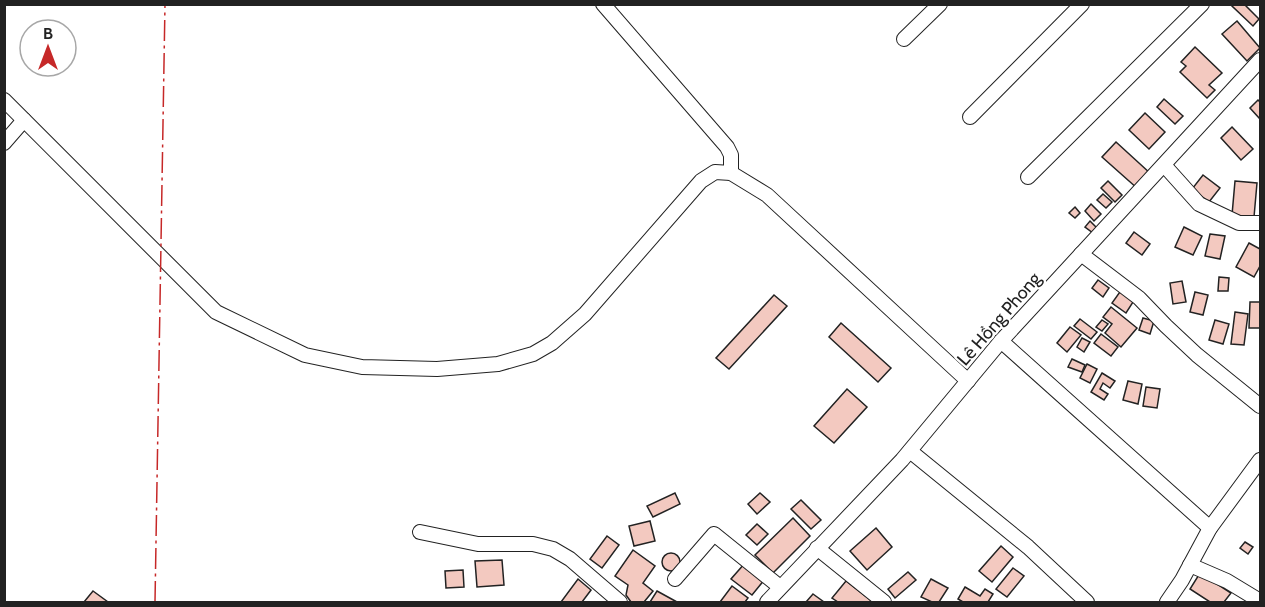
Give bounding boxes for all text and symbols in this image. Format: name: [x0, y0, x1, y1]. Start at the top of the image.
north arrow: [18, 18, 78, 78]
text: B: [43, 24, 53, 43]
street label: Lê Hồng Phong: [953, 267, 1046, 370]

